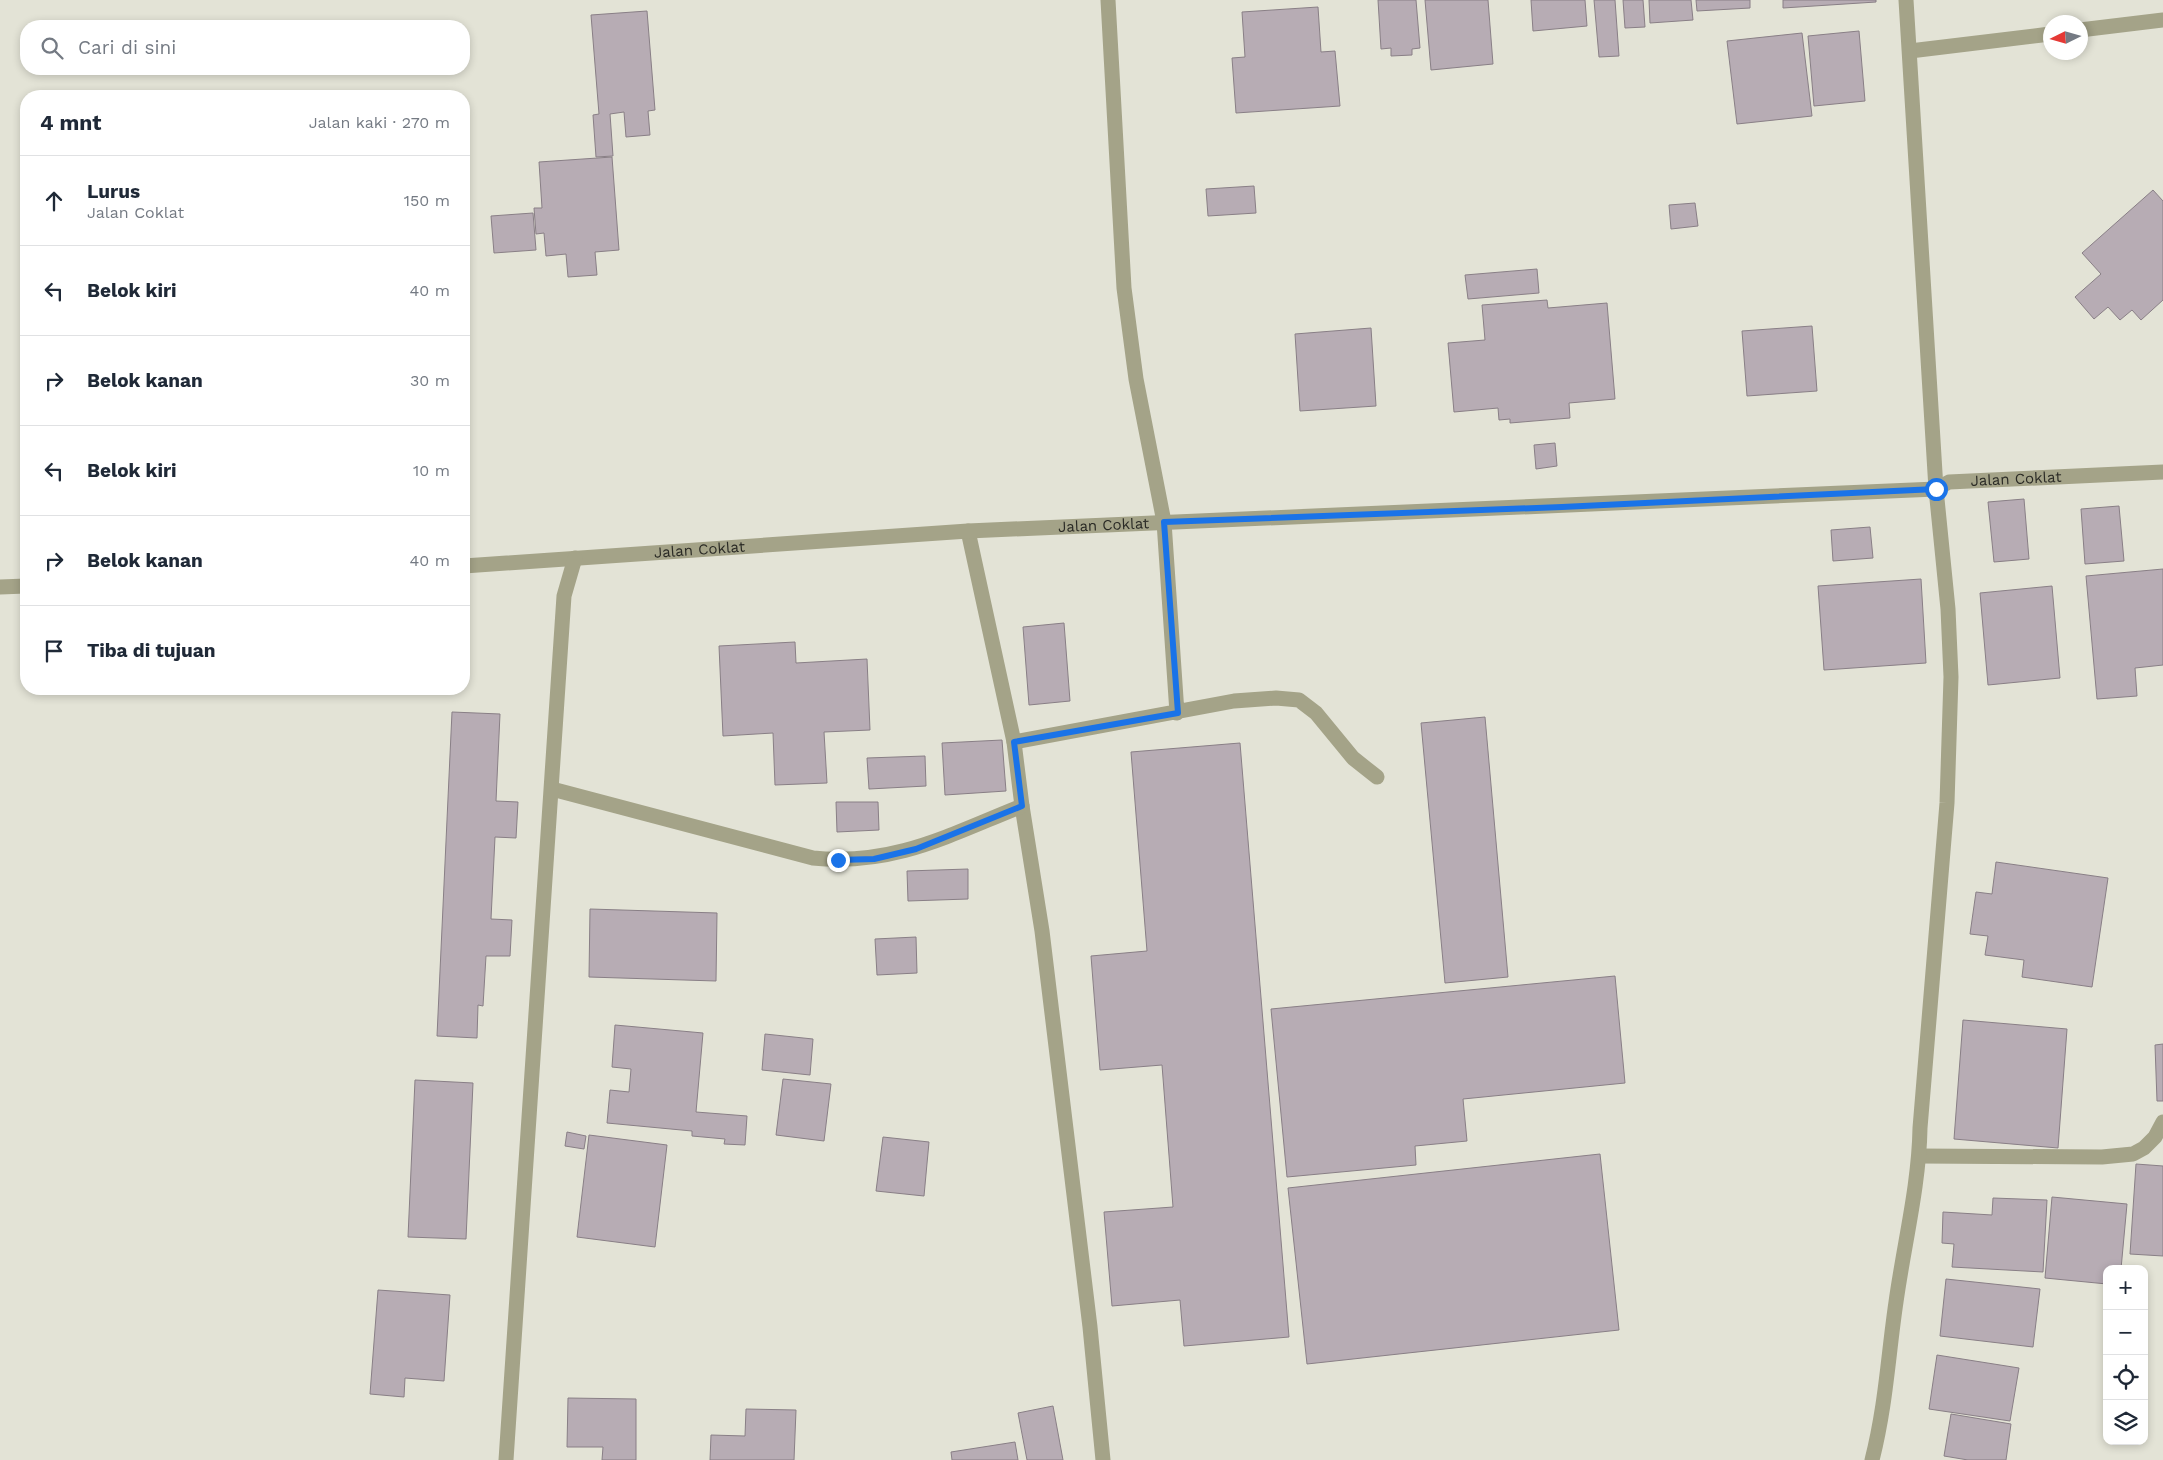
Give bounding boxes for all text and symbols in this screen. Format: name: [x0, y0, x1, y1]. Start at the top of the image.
north arrow: [2043, 15, 2088, 60]
search box: [20, 20, 470, 75]
icon: search: [38, 34, 66, 62]
text: Cari di sini: [78, 36, 176, 59]
text: 4 mnt: [40, 110, 101, 135]
text: Jalan kaki · 270 m: [309, 113, 450, 132]
text: Lurus: [87, 180, 140, 203]
icon: ahead: [40, 187, 68, 215]
text: 150 m: [404, 191, 450, 210]
text: Jalan Coklat: [87, 203, 184, 222]
icon: left: [40, 277, 68, 305]
text: Belok kiri: [87, 279, 177, 302]
text: 40 m: [410, 281, 450, 300]
icon: right: [40, 367, 68, 395]
text: Belok kanan: [87, 369, 203, 392]
text: 30 m: [410, 371, 450, 390]
icon: left: [40, 457, 68, 485]
text: Belok kiri: [87, 459, 177, 482]
text: 10 m: [413, 461, 450, 480]
street label: Jalan Coklat: [1970, 468, 2063, 490]
route start: [1925, 478, 1948, 501]
street label: Jalan Coklat: [1058, 514, 1150, 536]
street label: Jalan Coklat: [653, 537, 746, 562]
icon: right: [40, 547, 68, 575]
text: Belok kanan: [87, 549, 203, 572]
text: 40 m: [410, 551, 450, 570]
icon: arrive: [40, 637, 68, 665]
text: Tiba di tujuan: [87, 639, 216, 662]
route end: [827, 849, 850, 872]
map controls: [2103, 1265, 2148, 1445]
button: +: [2103, 1265, 2148, 1310]
button: −: [2103, 1310, 2148, 1355]
button: locate: [2103, 1355, 2148, 1400]
button: layers: [2103, 1400, 2148, 1445]

